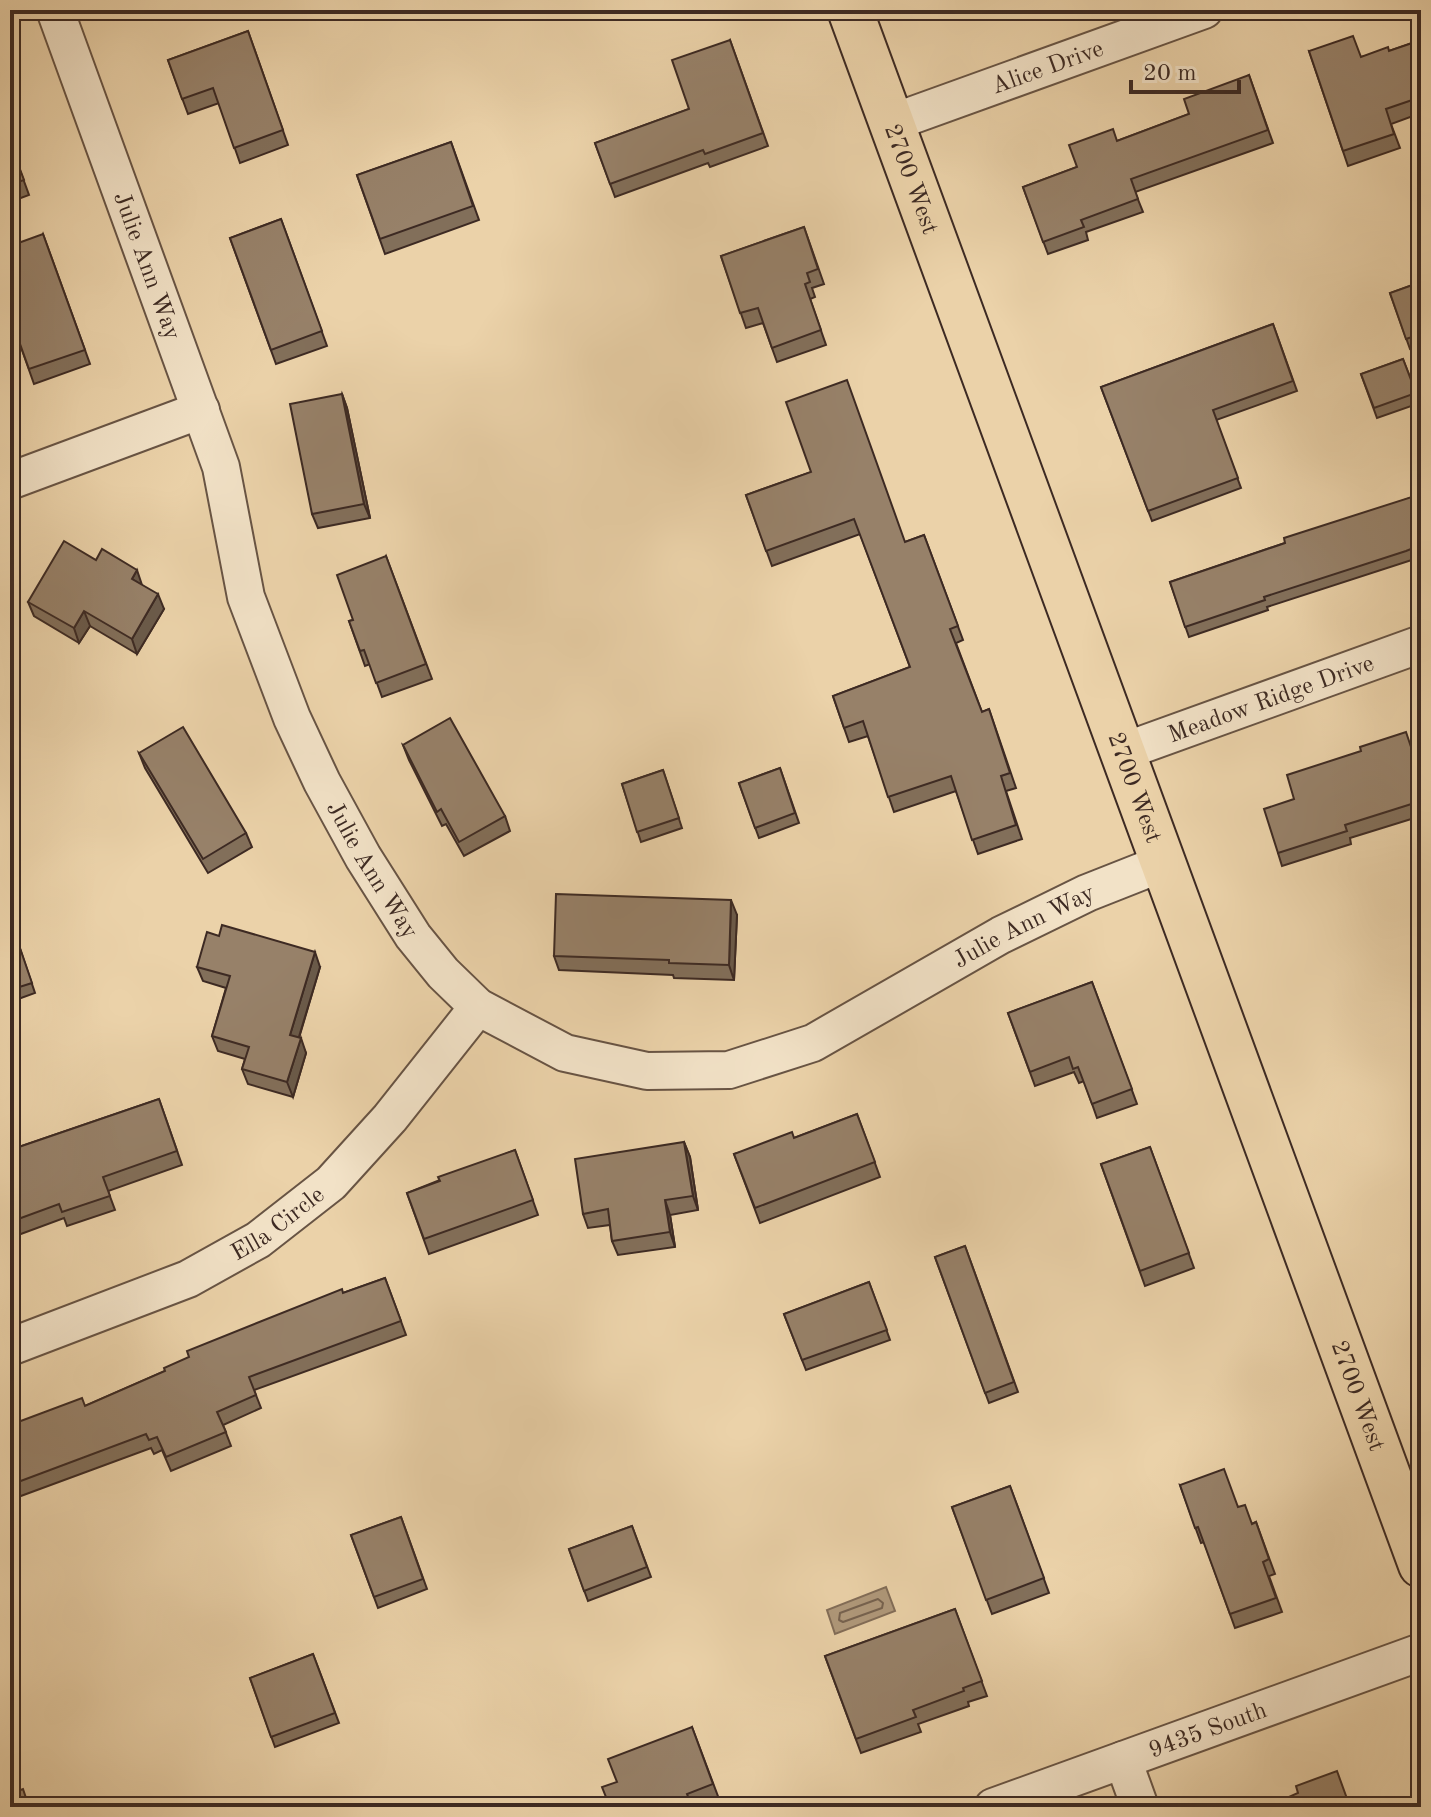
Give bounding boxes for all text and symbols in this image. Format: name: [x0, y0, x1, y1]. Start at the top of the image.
street label: Alice Drive: [989, 37, 1107, 100]
scale bar: [1131, 44, 1239, 94]
text: 20 m: [1143, 62, 1197, 86]
street label: 2700 West: [879, 121, 941, 238]
street label: Julie Ann Way: [108, 189, 184, 344]
street label: Meadow Ridge Drive: [1165, 652, 1377, 748]
street label: 2700 West: [1102, 730, 1165, 846]
street label: Julie Ann Way: [321, 798, 422, 944]
street label: Julie Ann Way: [950, 881, 1098, 974]
street label: Ella Circle: [228, 1183, 329, 1266]
street label: 2700 West: [1326, 1338, 1388, 1455]
street label: 9435 South: [1146, 1699, 1270, 1764]

